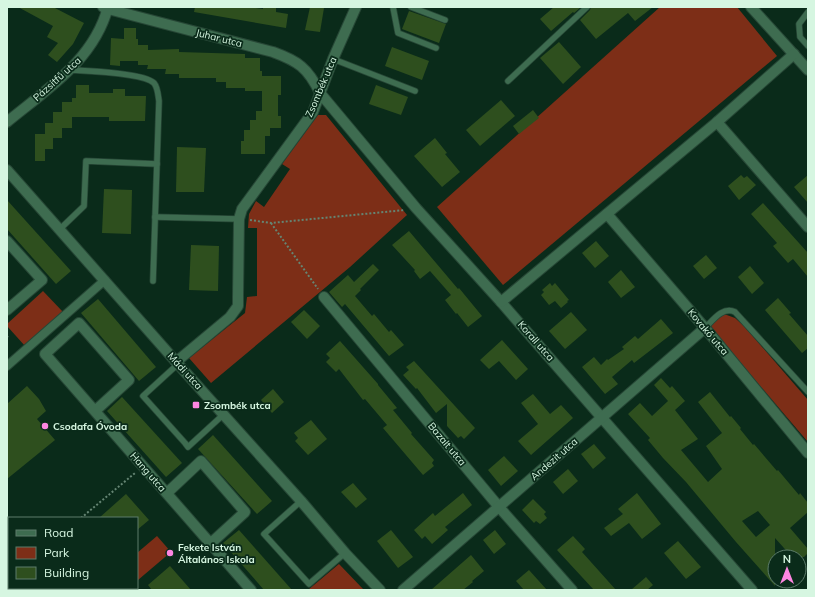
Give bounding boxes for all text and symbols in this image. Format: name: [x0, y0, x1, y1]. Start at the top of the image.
street label: Juhar utca: [194, 26, 244, 50]
street label: Pázsitfű utca: [30, 54, 84, 104]
street label: Zsombék utca: [302, 55, 340, 119]
street label: Kovakő utca: [685, 306, 731, 358]
street label: Korall utca: [515, 318, 557, 364]
street label: Mádi utca: [165, 350, 205, 392]
place label: Zsombék utca: [204, 399, 271, 412]
marker: Zsombék utca: [191, 400, 201, 410]
place label: Csodafa Óvoda: [53, 420, 127, 433]
street label: Bazalt utca: [425, 420, 469, 468]
marker: Csodafa Óvoda: [40, 421, 50, 431]
street label: Andezit utca: [528, 435, 580, 483]
street label: Hang utca: [127, 450, 169, 494]
legend: [8, 517, 138, 589]
text: Road: [44, 525, 73, 540]
place label: Fekete István Általános Iskola: [178, 541, 255, 566]
text: Park: [44, 545, 70, 560]
marker: Fekete István Általános Iskola: [165, 548, 175, 558]
north arrow: [767, 549, 807, 589]
text: N: [783, 552, 791, 566]
text: Building: [44, 565, 89, 580]

